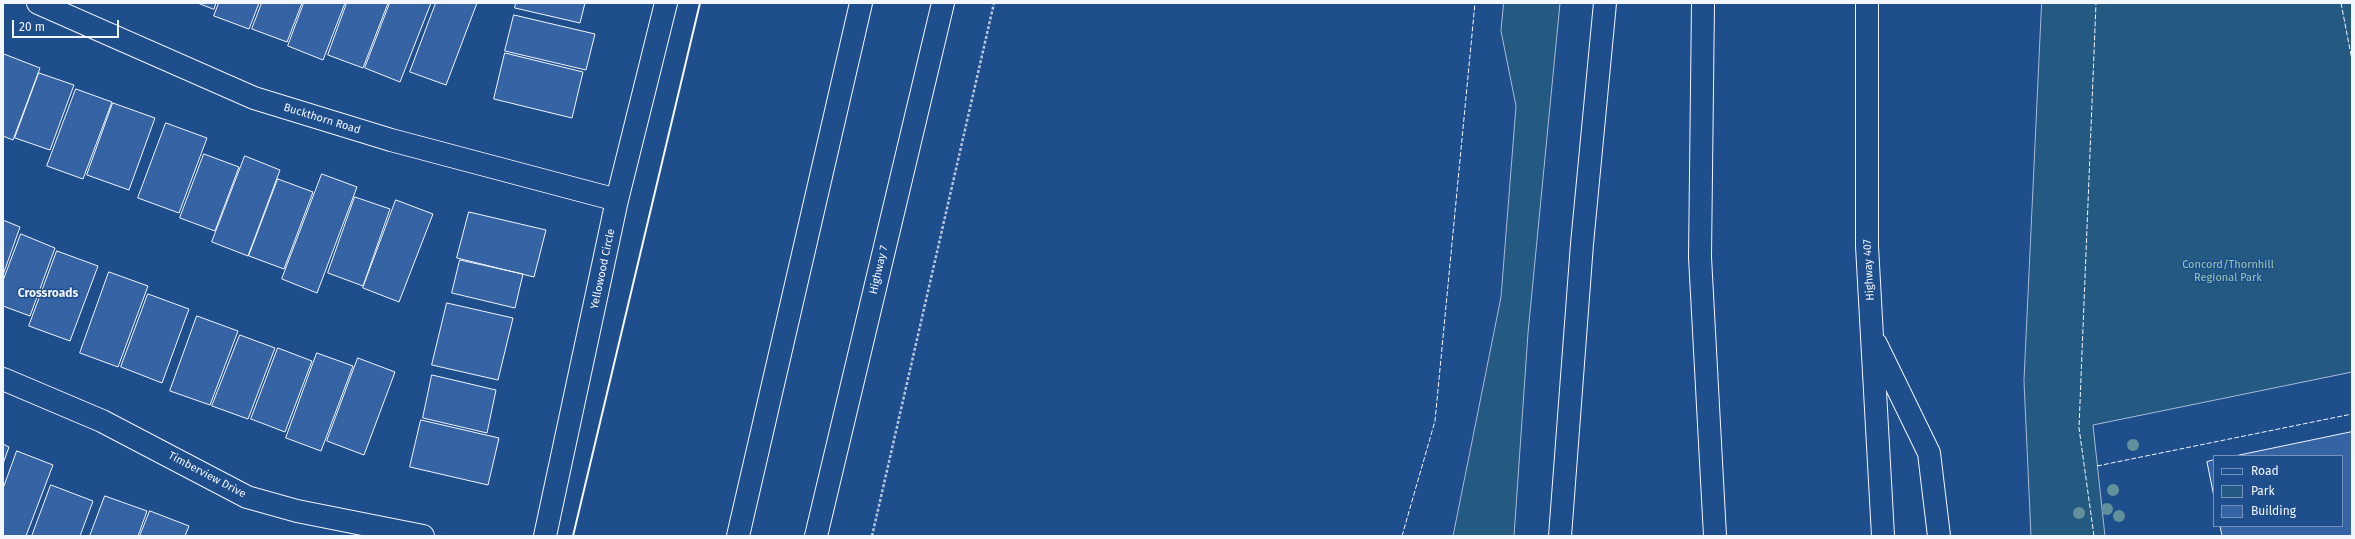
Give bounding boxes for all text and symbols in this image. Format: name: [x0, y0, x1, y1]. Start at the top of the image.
scale bar: [14, 12, 121, 38]
text: 20 m: [19, 20, 45, 34]
street label: Buckthorn Road: [282, 101, 362, 137]
street label: Yellowood Circle: [588, 228, 618, 310]
street label: Highway 407: [1861, 239, 1877, 301]
street label: Highway 7: [867, 244, 891, 296]
park label: Concord/Thornhill Regional Park: [2182, 258, 2274, 284]
district label: Crossroads: [18, 287, 78, 301]
street label: Timberview Drive: [166, 449, 248, 501]
legend: [2213, 455, 2343, 527]
text: Road: [2251, 464, 2279, 478]
text: Park: [2251, 484, 2275, 498]
text: Building: [2251, 504, 2296, 518]

